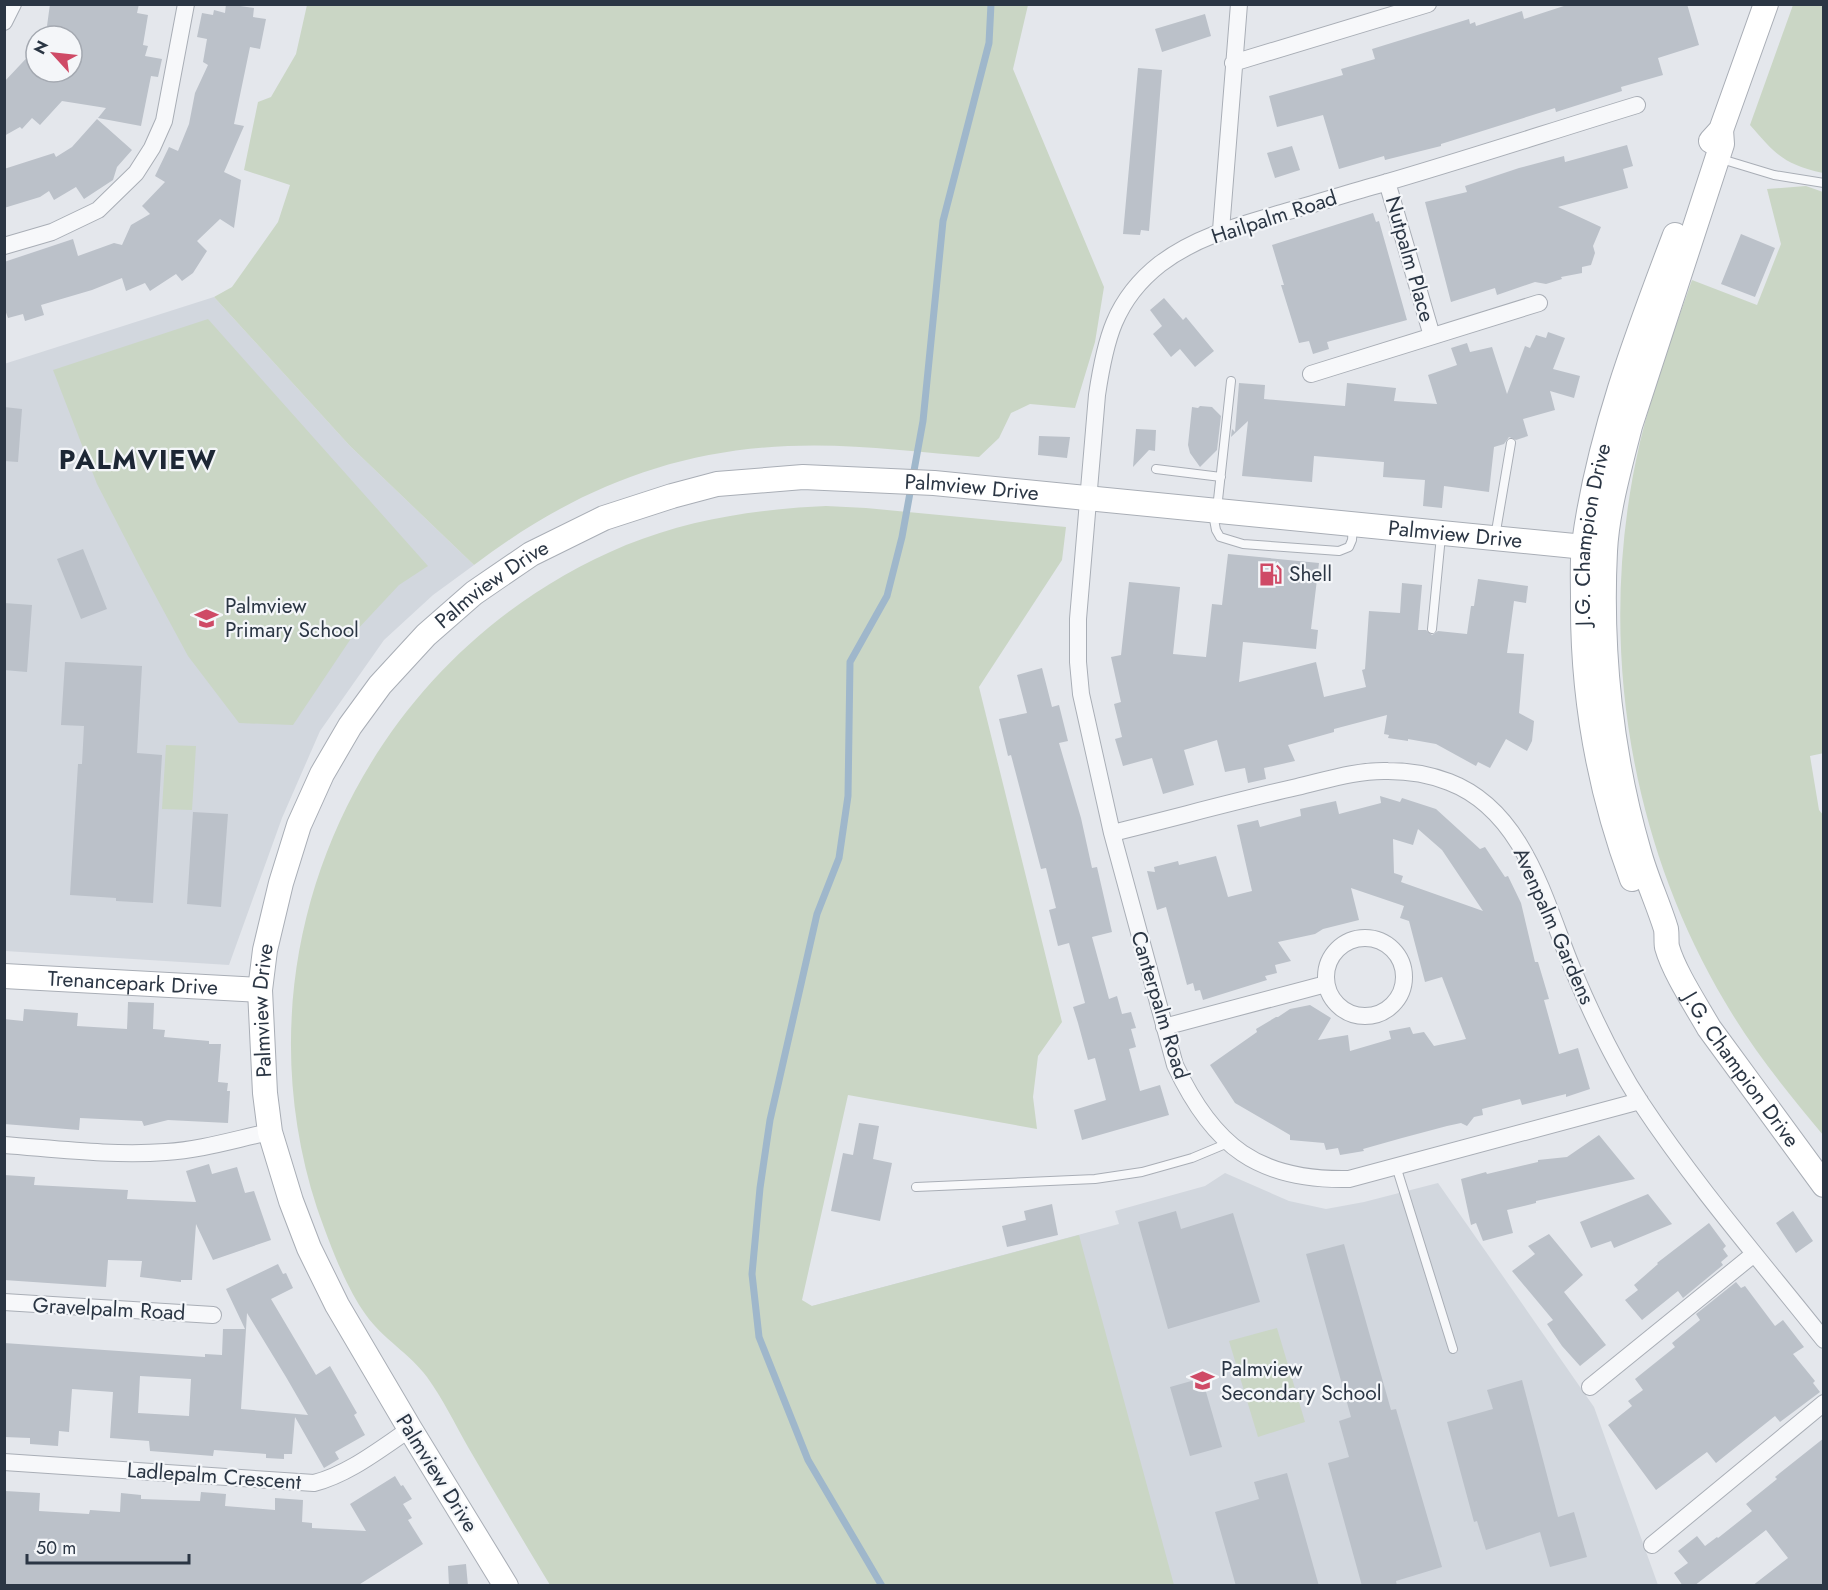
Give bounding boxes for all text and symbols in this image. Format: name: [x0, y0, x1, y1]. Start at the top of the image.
north arrow: [24, 24, 84, 84]
text: N: [28, 37, 54, 58]
street label: Hailpalm Road: [1207, 183, 1341, 251]
street label: Nutpalm Place: [1378, 193, 1442, 325]
district label: PALMVIEW: [59, 440, 217, 479]
street label: J.G. Champion Drive: [1568, 440, 1619, 629]
street label: Palmview Drive: [904, 467, 1040, 508]
street label: Palmview Drive: [1387, 513, 1524, 556]
street label: Palmview Drive: [428, 533, 554, 636]
place label: Shell: [1289, 559, 1332, 589]
fuel station icon: Shell: [1258, 561, 1284, 587]
place label: Palmview Primary School: [225, 591, 359, 645]
school or university icon: Palmview Primary School: [194, 605, 220, 631]
street label: Avenpalm Gardens: [1506, 843, 1602, 1009]
street label: Canterpalm Road: [1123, 927, 1197, 1083]
street label: Palmview Drive: [245, 940, 281, 1078]
street label: Trenancepark Drive: [47, 963, 219, 1003]
street label: J.G. Champion Drive: [1674, 984, 1807, 1154]
street label: Gravelpalm Road: [32, 1290, 186, 1328]
place label: Palmview Secondary School: [1221, 1354, 1382, 1408]
school or university icon: Palmview Secondary School: [1190, 1368, 1216, 1394]
street label: Palmview Drive: [389, 1408, 485, 1538]
street label: Ladlepalm Crescent: [126, 1455, 302, 1497]
scale bar: [27, 1527, 189, 1565]
text: 50 m: [36, 1535, 76, 1561]

